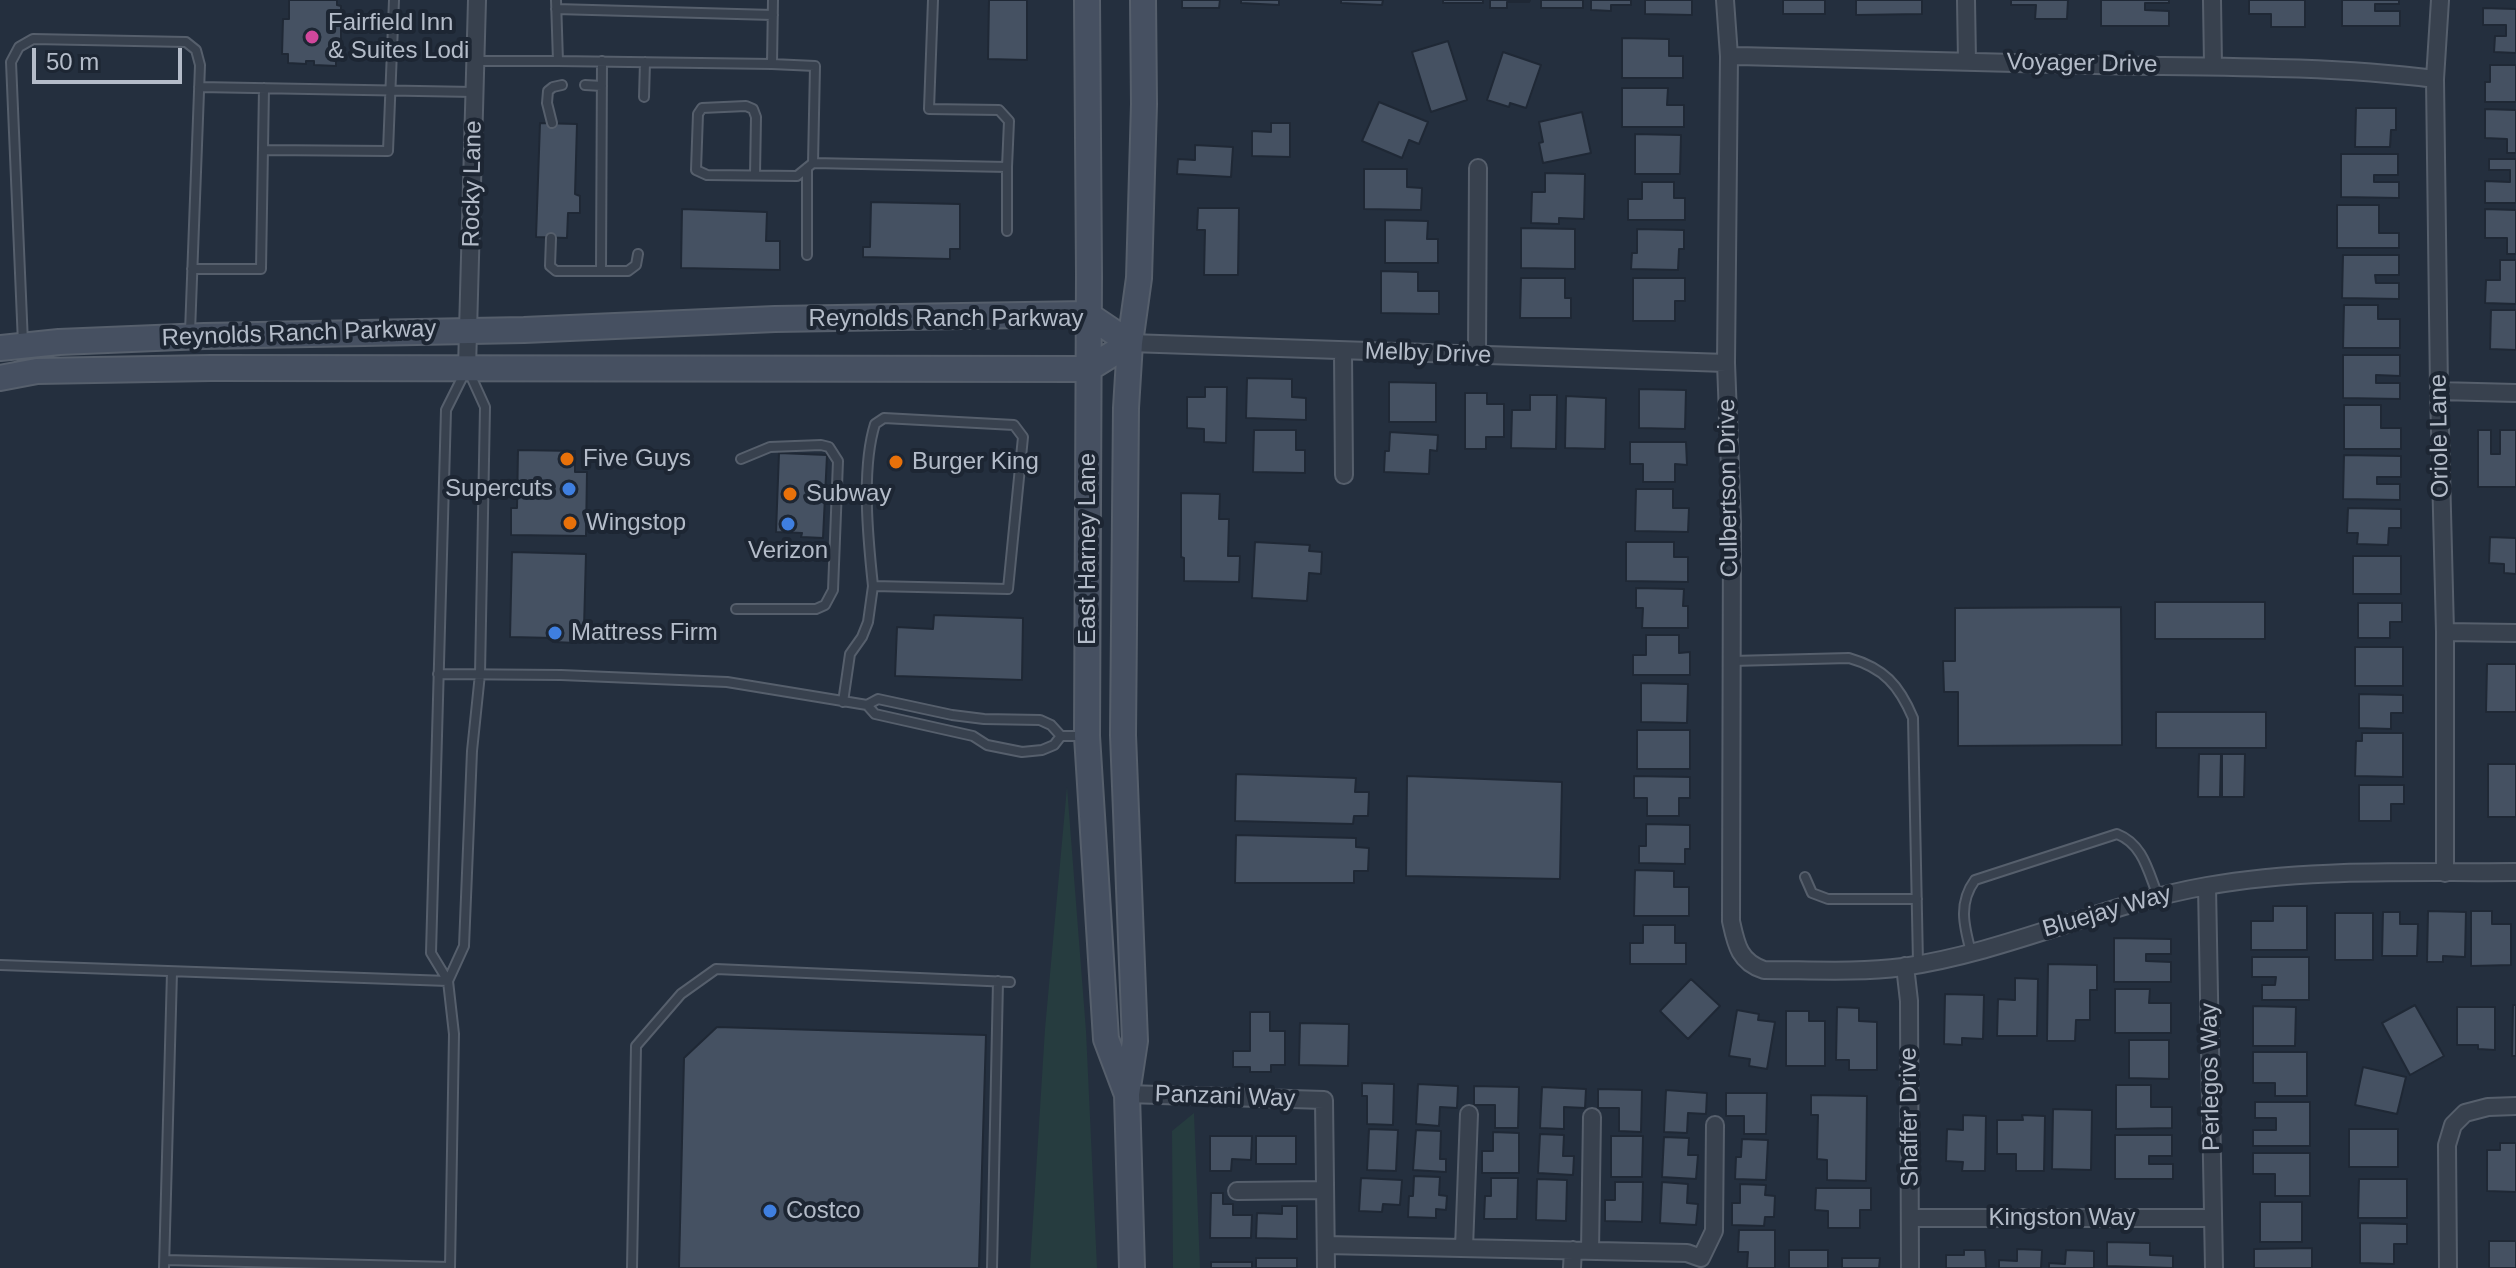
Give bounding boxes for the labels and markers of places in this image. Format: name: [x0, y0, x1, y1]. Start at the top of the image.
place label: Fairfield Inn & Suites Lodi: [328, 9, 469, 65]
marker: Fairfield Inn & Suites Lodi: [303, 28, 321, 46]
place label: Five Guys: [583, 445, 691, 473]
place label: Burger King: [912, 448, 1039, 476]
marker: Five Guys: [558, 450, 576, 468]
marker: Burger King: [887, 453, 905, 471]
place label: Supercuts: [445, 475, 553, 503]
marker: Supercuts: [560, 480, 578, 498]
place label: Subway: [806, 480, 891, 508]
marker: Subway: [781, 485, 799, 503]
place label: Wingstop: [586, 509, 686, 537]
marker: Wingstop: [561, 514, 579, 532]
marker: Verizon: [779, 515, 797, 533]
place label: Verizon: [748, 537, 828, 565]
place label: Mattress Firm: [571, 619, 718, 647]
marker: Mattress Firm: [546, 624, 564, 642]
place label: Costco: [786, 1197, 861, 1225]
marker: Costco: [761, 1202, 779, 1220]

